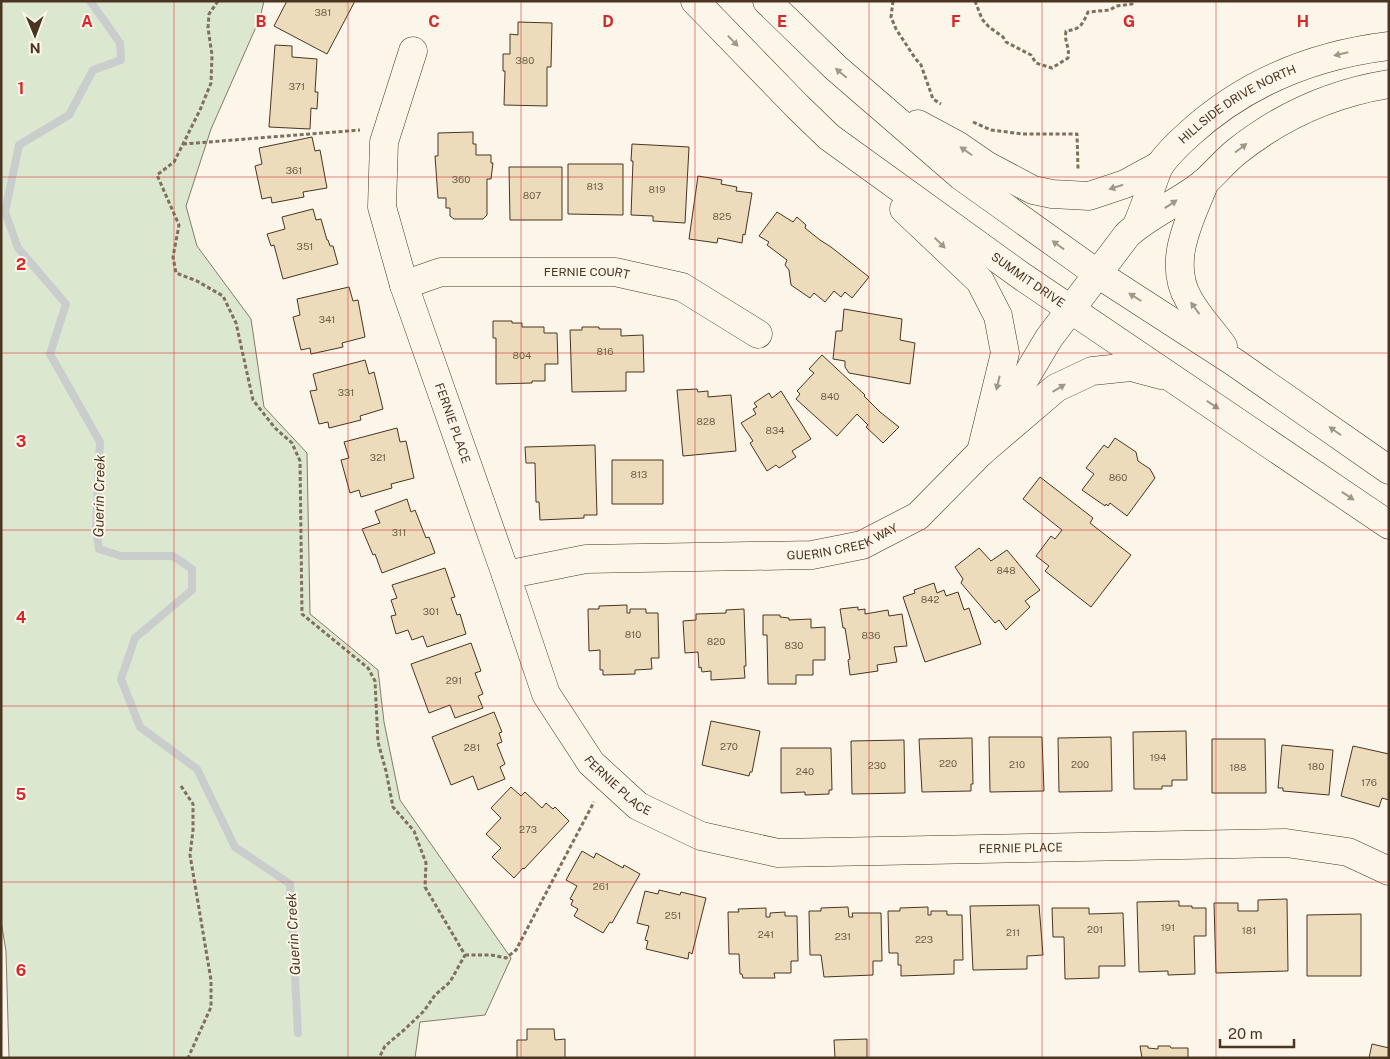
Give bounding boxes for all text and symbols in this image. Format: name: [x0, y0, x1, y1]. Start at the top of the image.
house number: 381: [315, 6, 331, 18]
north arrow: [10, 10, 60, 60]
text: A: [81, 12, 93, 31]
text: B: [256, 12, 267, 31]
text: C: [428, 12, 440, 31]
text: D: [602, 12, 614, 31]
text: E: [777, 12, 787, 31]
text: F: [951, 12, 961, 31]
text: G: [1123, 12, 1135, 31]
text: H: [1297, 12, 1309, 31]
one-way arrow: [727, 35, 739, 47]
text: N: [30, 40, 41, 56]
one-way arrow: [1333, 50, 1348, 58]
house number: 380: [516, 54, 534, 66]
street label: HILLSIDE DRIVE NORTH: [1176, 62, 1298, 147]
one-way arrow: [835, 67, 848, 78]
text: 1: [18, 79, 24, 98]
house number: 371: [289, 80, 305, 92]
one-way arrow: [1234, 143, 1247, 154]
one-way arrow: [959, 146, 973, 156]
house number: 361: [286, 164, 302, 176]
house number: 360: [452, 173, 470, 185]
house number: 813: [587, 180, 603, 192]
house number: 819: [649, 183, 665, 195]
one-way arrow: [1109, 184, 1124, 191]
house number: 807: [523, 189, 541, 201]
one-way arrow: [1165, 199, 1178, 208]
house number: 825: [713, 210, 731, 222]
one-way arrow: [934, 237, 946, 249]
house number: 351: [297, 240, 313, 252]
one-way arrow: [1052, 240, 1065, 250]
street label: SUMMIT DRIVE: [988, 249, 1068, 310]
text: 2: [16, 255, 26, 274]
street label: FERNIE COURT: [544, 265, 631, 282]
one-way arrow: [1128, 292, 1141, 301]
one-way arrow: [1190, 301, 1200, 315]
house number: 341: [319, 313, 335, 325]
house number: 816: [597, 345, 613, 357]
house number: 804: [513, 349, 531, 361]
one-way arrow: [994, 376, 1002, 391]
street label: FERNIE PLACE: [432, 381, 473, 465]
one-way arrow: [1052, 383, 1065, 392]
house number: 331: [338, 386, 354, 398]
house number: 840: [821, 390, 839, 402]
one-way arrow: [1207, 400, 1220, 410]
house number: 828: [697, 415, 715, 427]
house number: 834: [766, 424, 784, 436]
one-way arrow: [1328, 426, 1342, 436]
text: 3: [16, 432, 26, 451]
house number: 321: [370, 451, 386, 463]
water label: Guerin Creek: [90, 454, 108, 537]
house number: 813: [631, 468, 647, 480]
house number: 860: [1109, 471, 1127, 483]
one-way arrow: [1341, 491, 1355, 501]
street label: GUERIN CREEK WAY: [786, 520, 901, 562]
house number: 311: [392, 526, 406, 538]
house number: 848: [996, 564, 1016, 576]
house number: 842: [921, 593, 939, 605]
house number: 301: [423, 605, 439, 617]
text: 4: [16, 608, 27, 627]
house number: 810: [625, 628, 641, 640]
house number: 836: [862, 629, 880, 641]
house number: 820: [707, 635, 725, 647]
house number: 830: [785, 639, 803, 651]
house number: 291: [446, 674, 462, 686]
house number: 270: [720, 740, 738, 752]
house number: 281: [464, 741, 480, 753]
house number: 194: [1150, 751, 1166, 763]
street label: FERNIE PLACE: [581, 753, 653, 818]
house number: 220: [939, 757, 957, 769]
house number: 210: [1009, 758, 1025, 770]
house number: 200: [1071, 758, 1089, 770]
house number: 230: [868, 759, 886, 771]
house number: 180: [1308, 760, 1324, 772]
house number: 188: [1230, 761, 1246, 773]
house number: 240: [796, 765, 814, 777]
house number: 176: [1361, 776, 1377, 788]
text: 5: [16, 785, 27, 804]
house number: 273: [519, 823, 537, 835]
street label: FERNIE PLACE: [978, 840, 1063, 856]
house number: 261: [593, 880, 609, 892]
water label: Guerin Creek: [283, 892, 303, 976]
house number: 251: [665, 909, 681, 921]
house number: 191: [1161, 921, 1175, 933]
house number: 201: [1087, 923, 1103, 935]
house number: 181: [1242, 924, 1256, 936]
house number: 211: [1006, 926, 1020, 938]
house number: 241: [758, 928, 774, 940]
house number: 231: [835, 930, 851, 942]
house number: 223: [915, 933, 933, 945]
text: 6: [16, 961, 26, 980]
scale bar: [1220, 1016, 1294, 1048]
text: 20 m: [1228, 1025, 1263, 1042]

